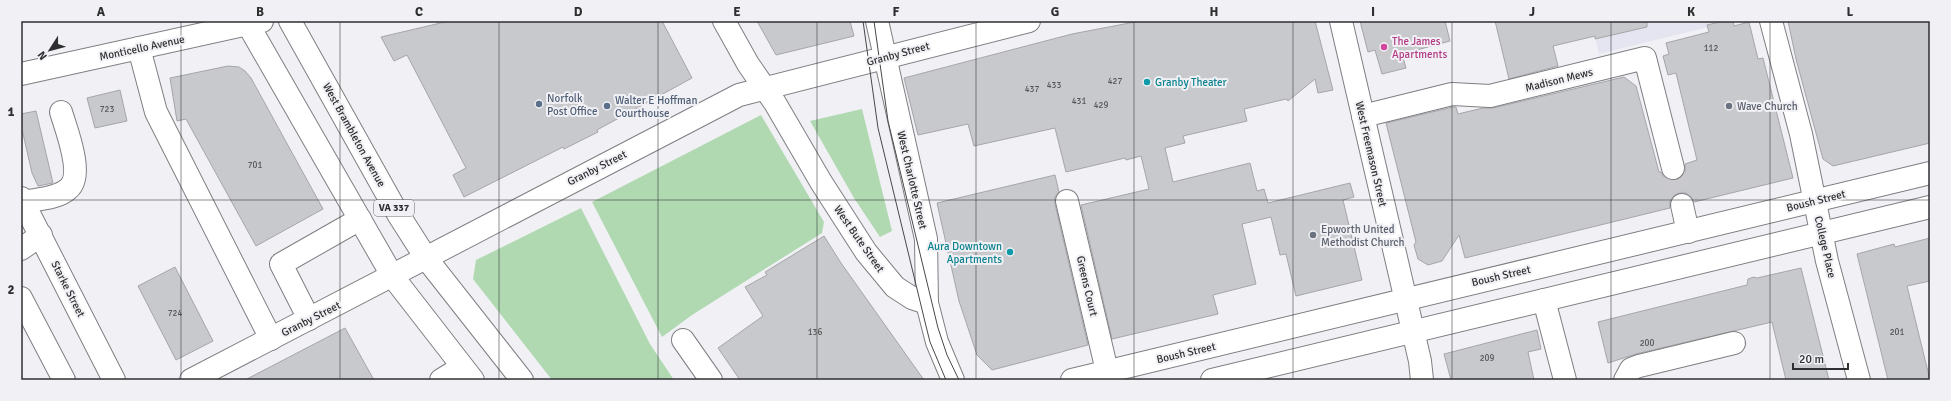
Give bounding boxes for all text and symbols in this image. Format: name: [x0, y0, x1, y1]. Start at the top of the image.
text: A: [97, 4, 106, 20]
text: B: [256, 4, 264, 20]
text: C: [415, 4, 423, 20]
text: D: [574, 4, 583, 20]
text: E: [733, 4, 741, 20]
text: F: [893, 4, 900, 20]
text: G: [1051, 4, 1059, 20]
text: H: [1210, 4, 1218, 20]
text: I: [1371, 4, 1375, 20]
text: J: [1529, 4, 1535, 20]
text: K: [1687, 4, 1695, 20]
text: L: [1847, 4, 1854, 20]
north arrow: [30, 30, 70, 70]
street label: Monticello Avenue: [98, 33, 186, 63]
place label: The James Apartments: [1392, 35, 1447, 61]
street label: Granby Street: [865, 39, 931, 69]
marker: The James Apartments: [1379, 42, 1389, 52]
house number: 112: [1704, 43, 1718, 54]
text: N: [35, 49, 50, 63]
street label: Madison Mews: [1524, 65, 1594, 95]
house number: 427: [1108, 76, 1122, 87]
place label: Granby Theater: [1155, 76, 1227, 89]
marker: Granby Theater: [1142, 77, 1152, 87]
house number: 433: [1047, 80, 1061, 91]
street label: West Brambleton Avenue: [320, 81, 388, 189]
house number: 437: [1025, 84, 1039, 95]
place label: Norfolk Post Office: [547, 92, 597, 118]
place label: Walter E Hoffman Courthouse: [615, 94, 697, 120]
house number: 431: [1072, 96, 1086, 107]
marker: Norfolk Post Office: [534, 99, 544, 109]
house number: 429: [1094, 100, 1108, 111]
street label: West Freemason Street: [1353, 100, 1389, 208]
place label: Wave Church: [1737, 100, 1798, 113]
marker: Walter E Hoffman Courthouse: [602, 101, 612, 111]
marker: Wave Church: [1724, 101, 1734, 111]
text: 1: [7, 104, 15, 120]
house number: 723: [100, 104, 114, 115]
street label: West Charlotte Street: [894, 129, 930, 231]
street label: Granby Street: [565, 147, 629, 188]
house number: 701: [248, 160, 262, 171]
street label: Boush Street: [1785, 187, 1847, 215]
road number: VA 337: [374, 200, 414, 216]
street label: West Bute Street: [831, 203, 887, 275]
street label: College Place: [1812, 215, 1838, 279]
place label: Epworth United Methodist Church: [1321, 223, 1404, 249]
marker: Epworth United Methodist Church: [1308, 230, 1318, 240]
place label: Aura Downtown Apartments: [927, 240, 1002, 266]
marker: Aura Downtown Apartments: [1005, 247, 1015, 257]
street label: Greens Court: [1074, 255, 1100, 318]
street label: Starke Street: [48, 259, 88, 319]
street label: Boush Street: [1470, 263, 1532, 289]
text: 2: [7, 282, 15, 298]
street label: Granby Street: [279, 298, 343, 339]
house number: 724: [168, 308, 182, 319]
house number: 136: [808, 327, 822, 338]
house number: 201: [1890, 327, 1904, 338]
house number: 200: [1640, 338, 1654, 349]
street label: Boush Street: [1155, 340, 1217, 366]
scale bar: [1793, 345, 1848, 371]
text: 20 m: [1799, 352, 1824, 367]
house number: 209: [1480, 353, 1494, 364]

